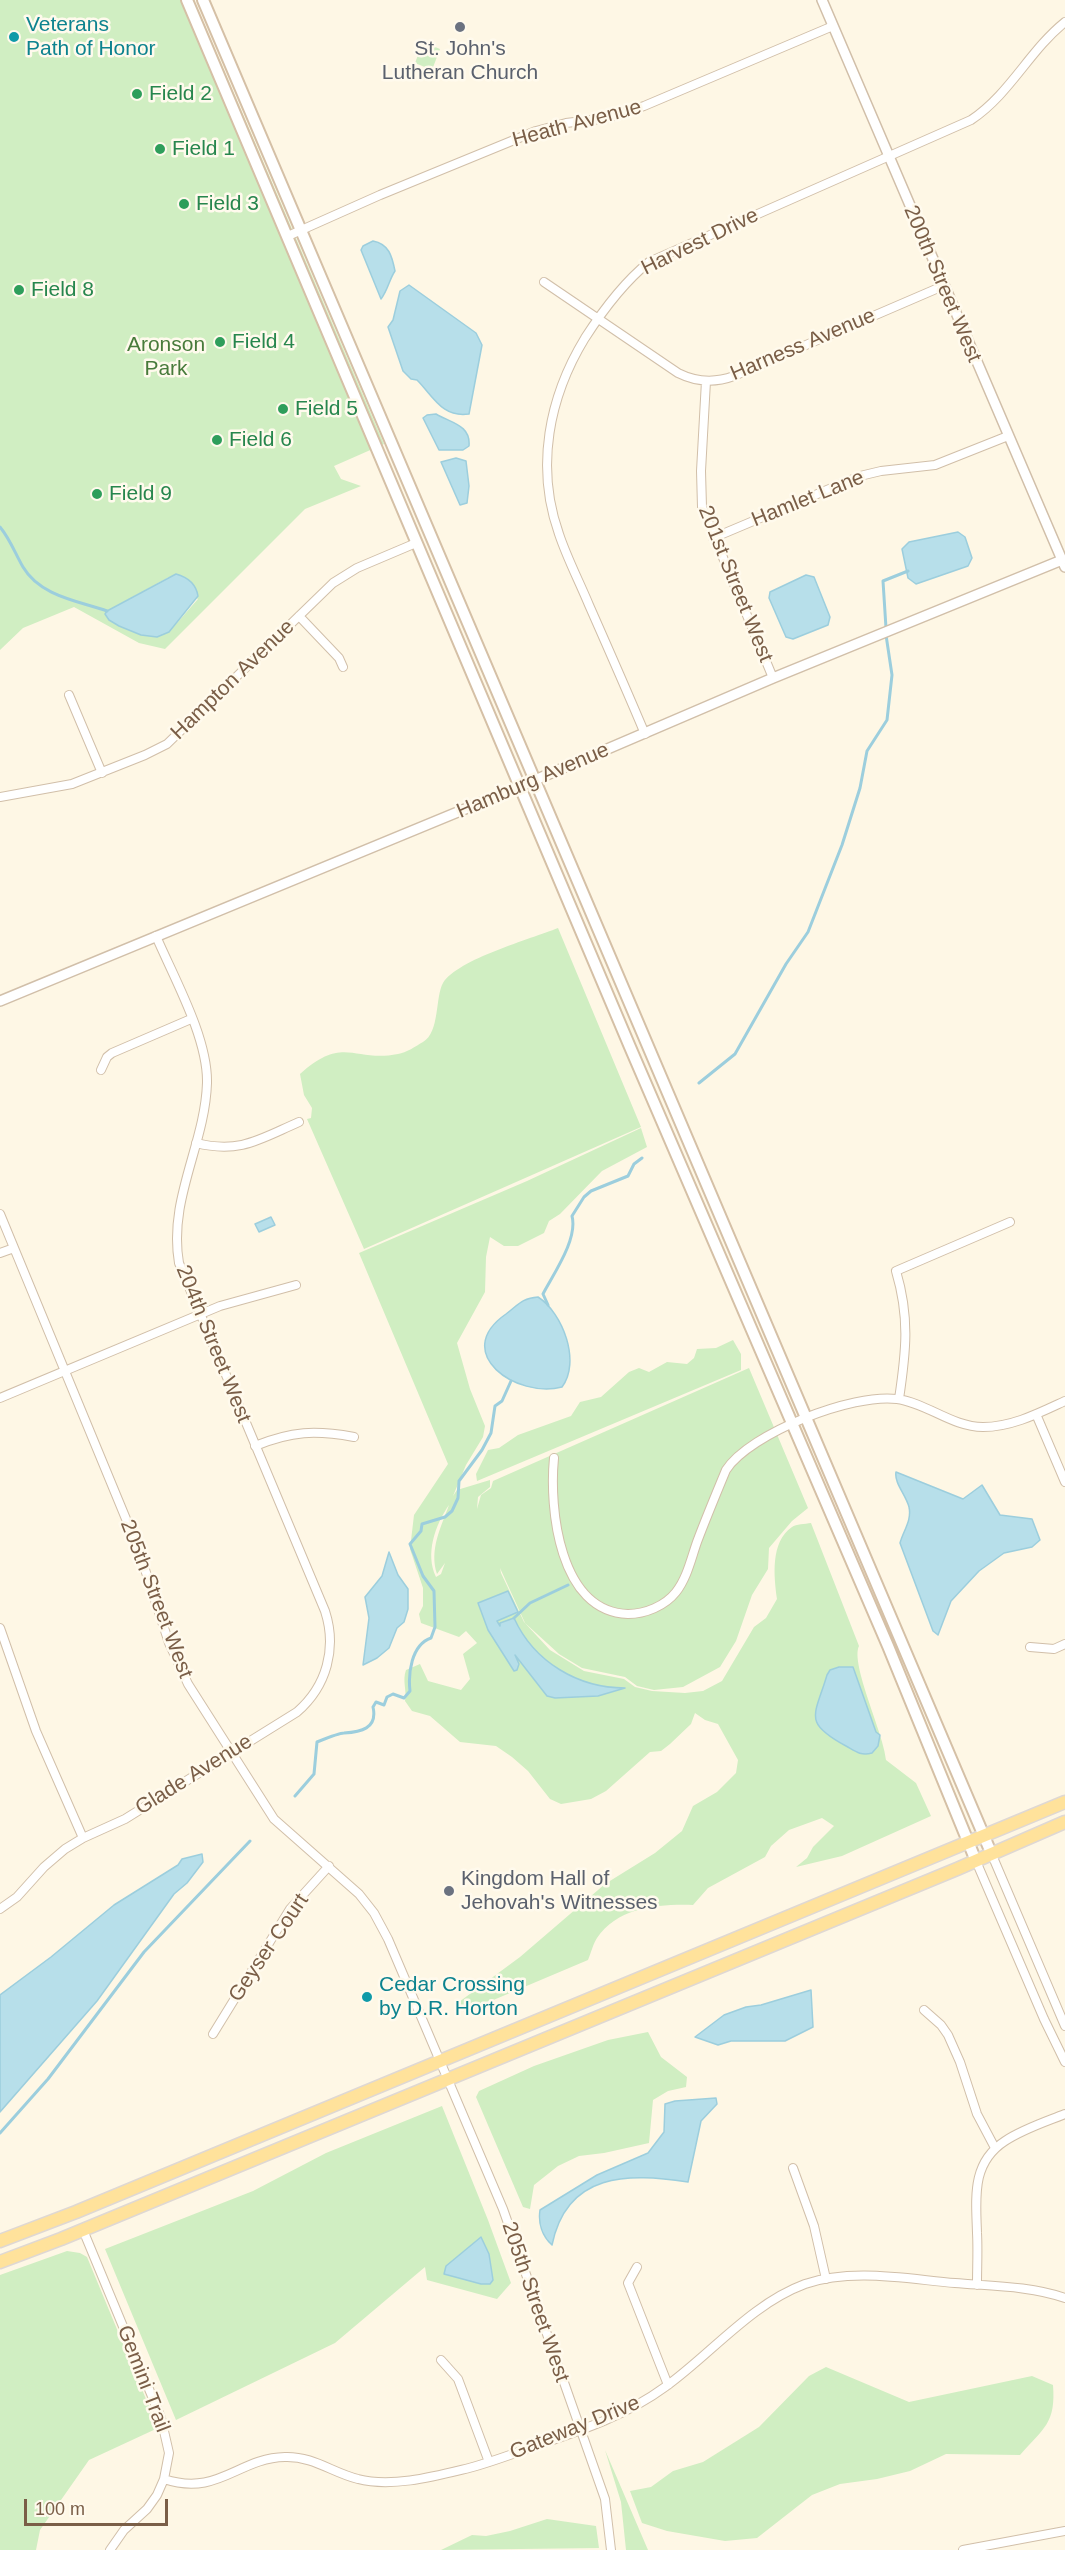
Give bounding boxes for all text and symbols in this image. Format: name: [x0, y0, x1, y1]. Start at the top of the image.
place label: Veterans Path of Honor: [26, 12, 156, 62]
marker: St. John's Lutheran Church: [453, 20, 467, 34]
marker: Veterans Path of Honor: [7, 30, 21, 44]
place label: St. John's Lutheran Church: [382, 36, 538, 86]
place label: Field 2: [149, 81, 212, 107]
marker: Field 2: [130, 87, 144, 101]
street label: Heath Avenue: [510, 95, 644, 153]
place label: Field 1: [172, 136, 235, 162]
marker: Field 1: [153, 142, 167, 156]
place label: Field 3: [196, 191, 259, 217]
marker: Field 3: [177, 197, 191, 211]
street label: 200th Street West: [898, 202, 986, 366]
street label: Harvest Drive: [637, 203, 763, 281]
place label: Field 8: [31, 277, 94, 303]
marker: Field 8: [12, 283, 26, 297]
street label: Harness Avenue: [727, 303, 879, 387]
place label: Field 4: [232, 329, 295, 355]
park label: Aronson Park: [127, 332, 205, 382]
marker: Field 4: [213, 335, 227, 349]
place label: Field 5: [295, 396, 358, 422]
marker: Field 5: [276, 402, 290, 416]
place label: Field 6: [229, 427, 292, 453]
marker: Field 6: [210, 433, 224, 447]
street label: Hamlet Lane: [748, 465, 868, 533]
place label: Field 9: [109, 481, 172, 507]
marker: Field 9: [90, 487, 104, 501]
street label: 201st Street West: [692, 502, 778, 666]
street label: Hampton Avenue: [166, 615, 300, 745]
street label: Hamburg Avenue: [453, 738, 613, 824]
street label: 204th Street West: [170, 1262, 256, 1426]
street label: 205th Street West: [114, 1516, 198, 1682]
street label: Glade Avenue: [131, 1729, 257, 1821]
place label: Kingdom Hall of Jehovah's Witnesses: [461, 1866, 658, 1916]
marker: Kingdom Hall of Jehovah's Witnesses: [442, 1884, 456, 1898]
street label: Geyser Court: [224, 1889, 314, 2007]
place label: Cedar Crossing by D.R. Horton: [379, 1972, 525, 2022]
marker: Cedar Crossing by D.R. Horton: [360, 1990, 374, 2004]
street label: 205th Street West: [496, 2219, 574, 2385]
street label: Gemini Trail: [111, 2322, 175, 2436]
street label: Gateway Drive: [506, 2391, 644, 2465]
scale bar: [27, 2487, 171, 2525]
text: 100 m: [35, 2499, 85, 2519]

